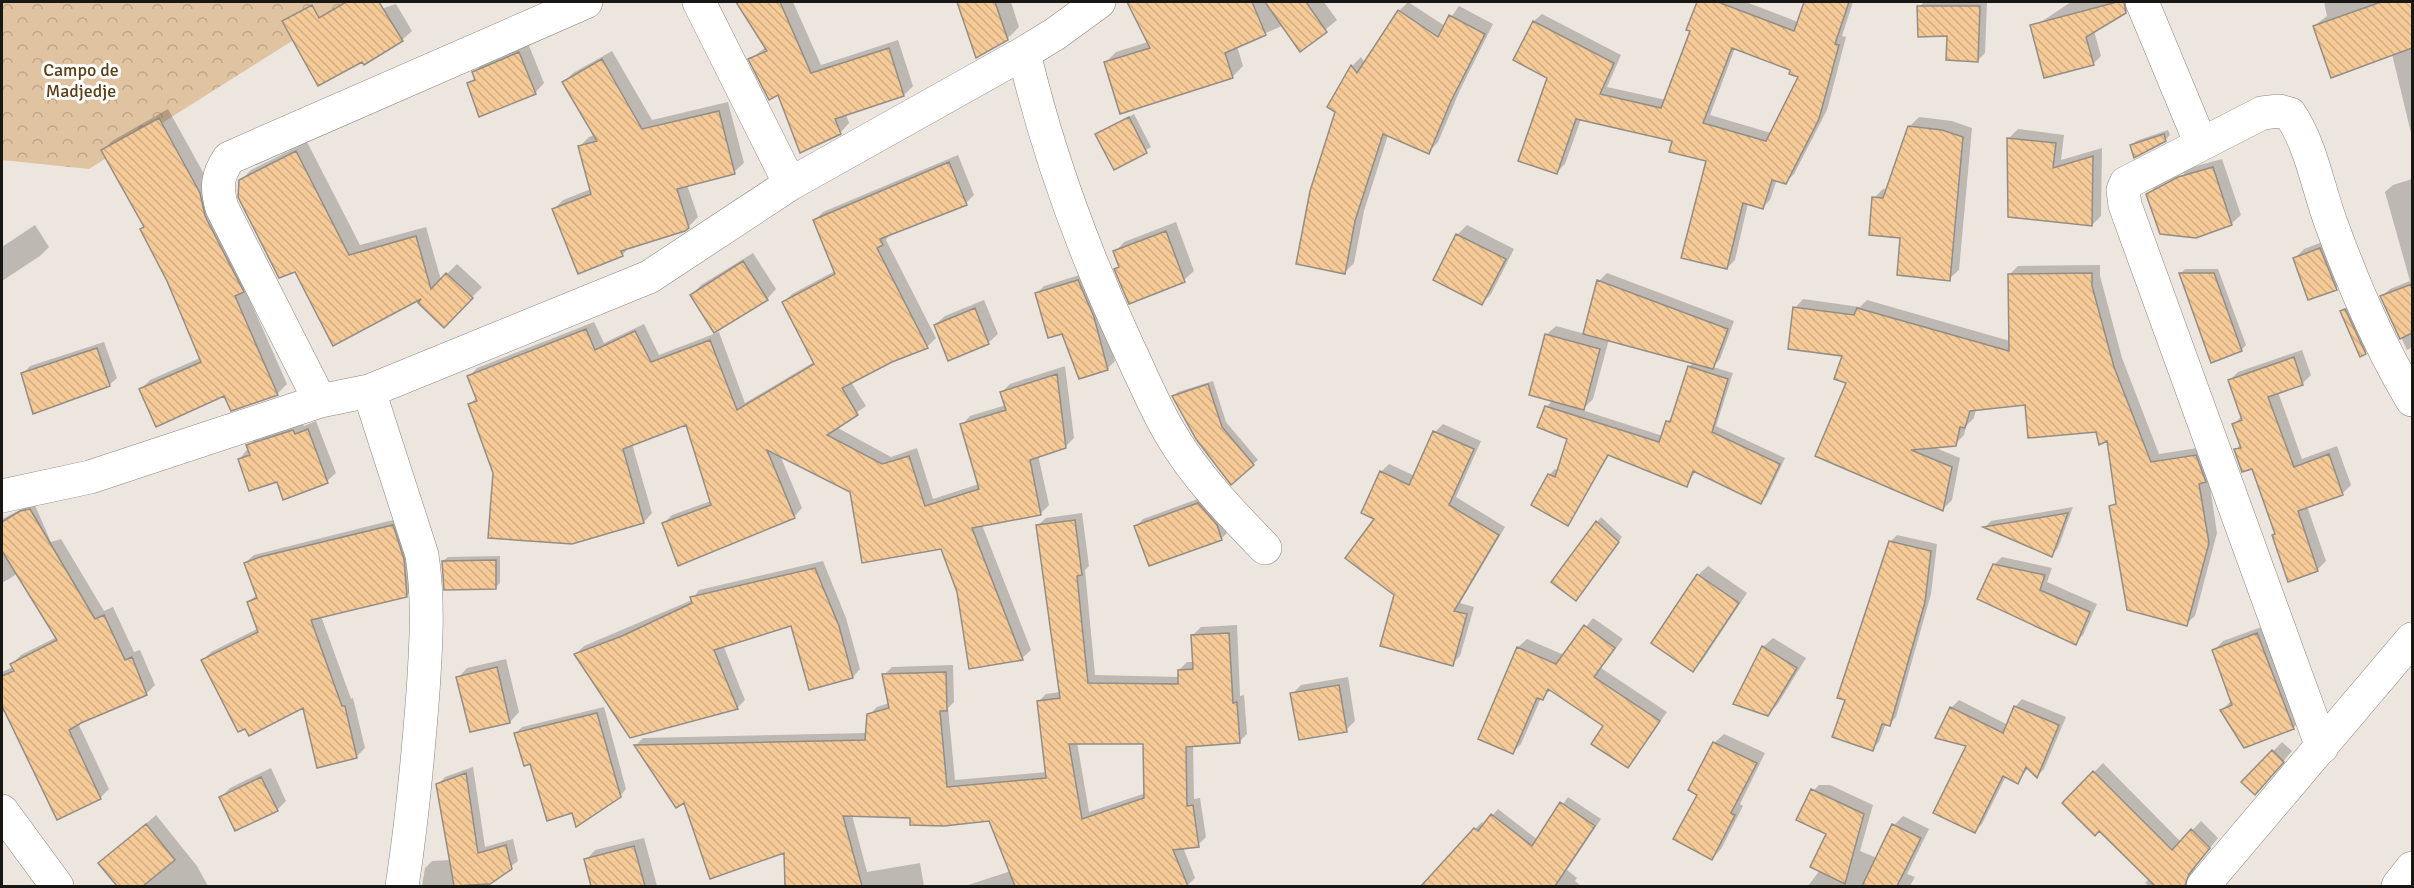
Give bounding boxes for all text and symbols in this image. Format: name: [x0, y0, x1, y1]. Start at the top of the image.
park label: Campo de Madjedje: [43, 59, 119, 102]

